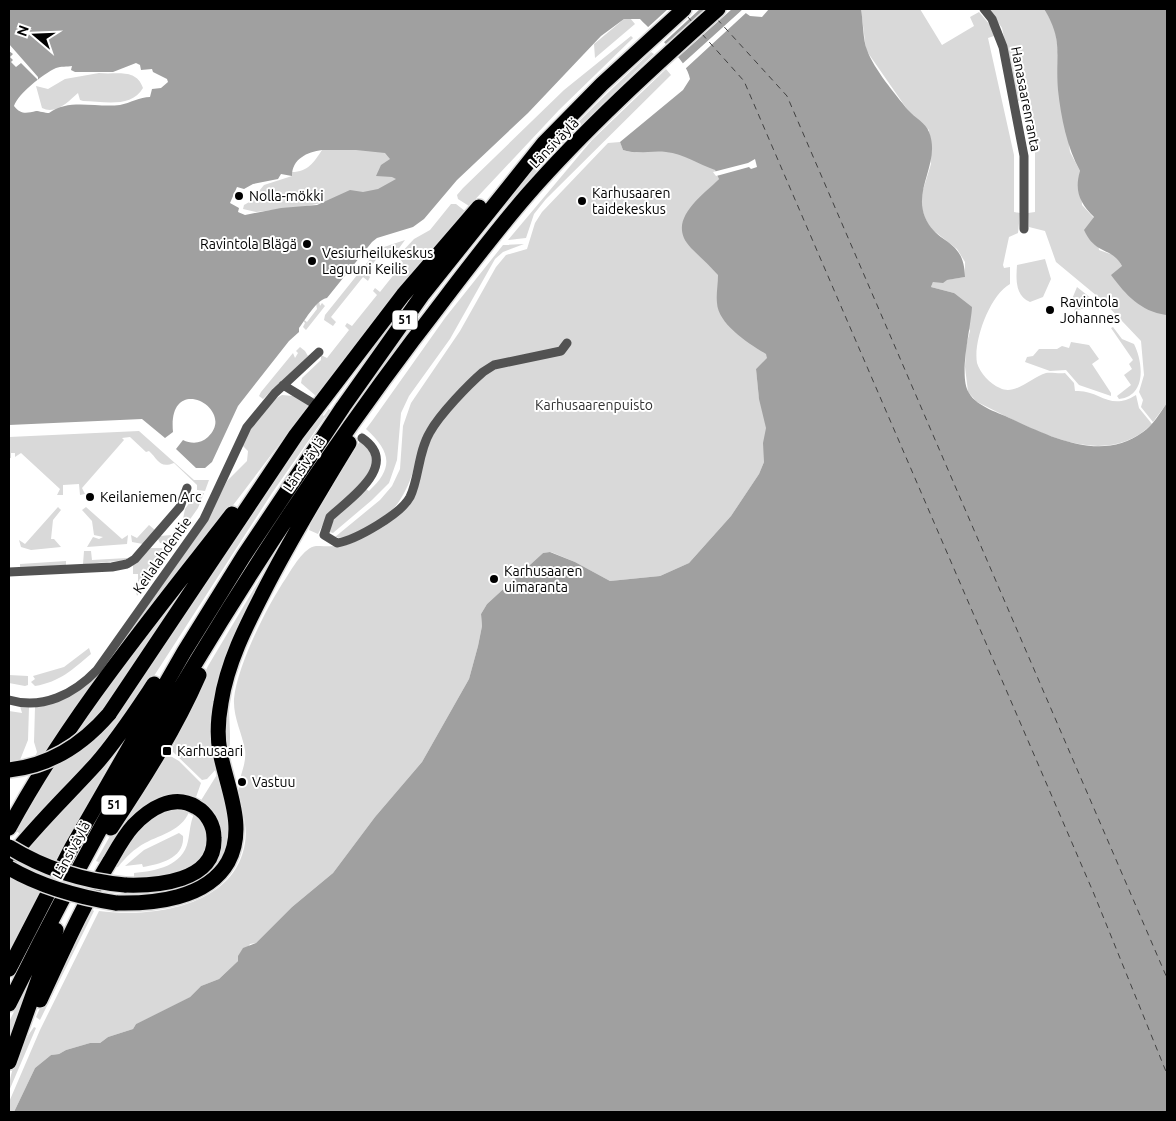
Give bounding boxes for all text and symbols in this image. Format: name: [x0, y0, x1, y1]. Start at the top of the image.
north arrow: [10, 10, 60, 60]
text: N: [13, 23, 32, 38]
street label: Hanasaarenranta: [1008, 45, 1044, 153]
street label: Länsiväylä: [526, 115, 582, 171]
place label: Karhusaaren taidekeskus: [592, 185, 670, 217]
place label: Nolla-mökki: [249, 188, 324, 204]
marker: Nolla-mökki: [233, 190, 245, 202]
marker: Karhusaaren taidekeskus: [576, 195, 588, 207]
place label: Ravintola Blägä: [200, 236, 297, 252]
marker: Ravintola Blägä: [301, 238, 313, 250]
place label: Vesiurheilukeskus Laguuni Keilis: [322, 245, 433, 277]
marker: Vesiurheilukeskus Laguuni Keilis: [306, 255, 318, 267]
place label: Ravintola Johannes: [1060, 294, 1120, 326]
marker: Ravintola Johannes: [1044, 304, 1056, 316]
road number: 51: [392, 310, 418, 330]
park label: Karhusaarenpuisto: [535, 397, 653, 413]
street label: Länsiväylä: [280, 433, 328, 495]
place label: Keilaniemen Arc: [100, 489, 202, 505]
marker: Keilaniemen Arc: [84, 491, 96, 503]
street label: Keilalahdentie: [130, 514, 194, 596]
place label: Karhusaaren uimaranta: [504, 563, 582, 595]
marker: Karhusaaren uimaranta: [488, 573, 500, 585]
place label: Karhusaari: [177, 743, 243, 759]
marker: Karhusaari: [161, 745, 173, 757]
place label: Vastuu: [252, 774, 295, 790]
marker: Vastuu: [236, 776, 248, 788]
road number: 51: [102, 796, 126, 814]
street label: Länsiväylä: [49, 818, 93, 882]

